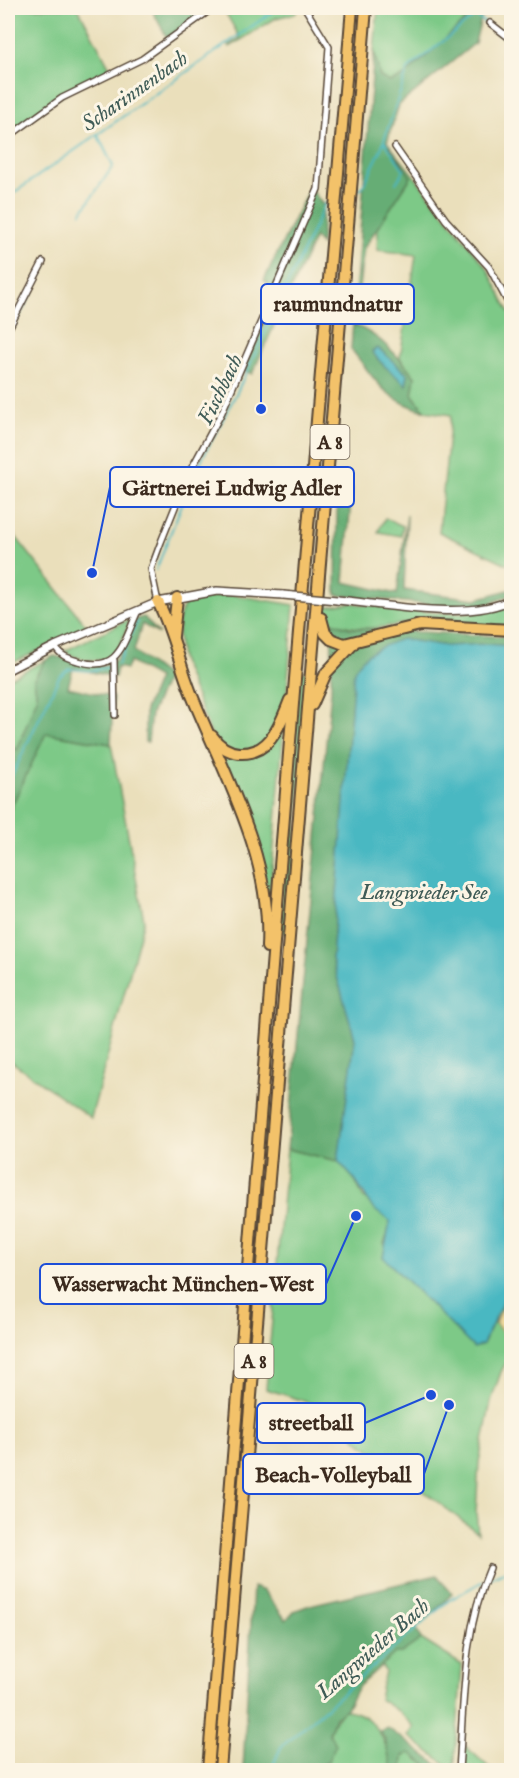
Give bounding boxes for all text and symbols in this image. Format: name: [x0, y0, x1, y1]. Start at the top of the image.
water label: Scharinnenbach: [77, 45, 194, 138]
callout: raumundnatur: [261, 284, 414, 324]
text: raumundnatur: [274, 291, 403, 319]
water label: Fischbach: [192, 350, 250, 430]
road number: A 8: [310, 425, 350, 459]
callout: Gärtnerei Ludwig Adler: [110, 467, 354, 507]
text: Gärtnerei Ludwig Adler: [122, 475, 343, 503]
water label: Langwieder See: [359, 879, 488, 907]
callout: Wasserwacht München-West: [40, 1264, 326, 1304]
text: Wasserwacht München-West: [51, 1271, 314, 1299]
road number: A 8: [234, 1344, 274, 1378]
callout: streetball: [257, 1403, 365, 1443]
text: streetball: [269, 1410, 354, 1438]
callout: Beach-Volleyball: [243, 1454, 424, 1494]
text: Beach-Volleyball: [255, 1462, 412, 1490]
water label: Langwieder Bach: [310, 1593, 436, 1707]

